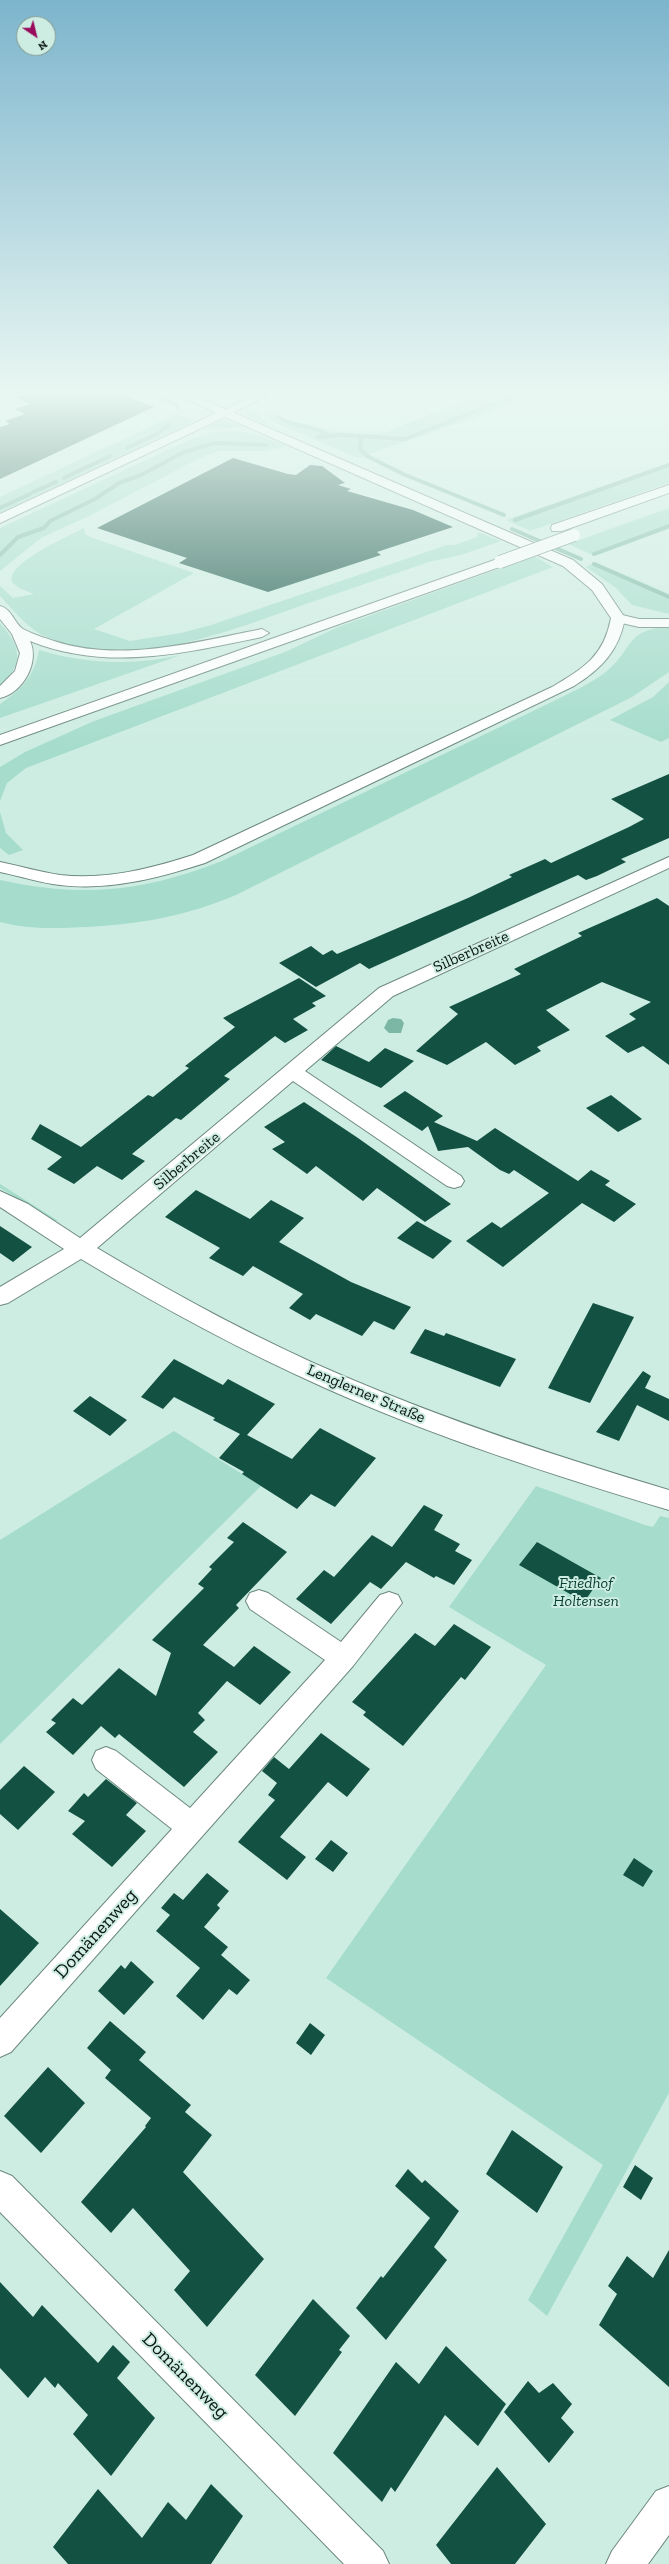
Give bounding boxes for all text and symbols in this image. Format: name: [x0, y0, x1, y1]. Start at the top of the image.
north arrow: [16, 16, 56, 56]
text: N: [35, 38, 50, 53]
street label: Silberbreite: [430, 927, 512, 977]
street label: Silberbreite: [150, 1128, 224, 1194]
street label: Lenglerner Straße: [304, 1360, 428, 1428]
park label: Friedhof Holtensen: [553, 1573, 619, 1611]
street label: Domänenweg: [50, 1884, 142, 1984]
street label: Domänenweg: [137, 2328, 233, 2424]

